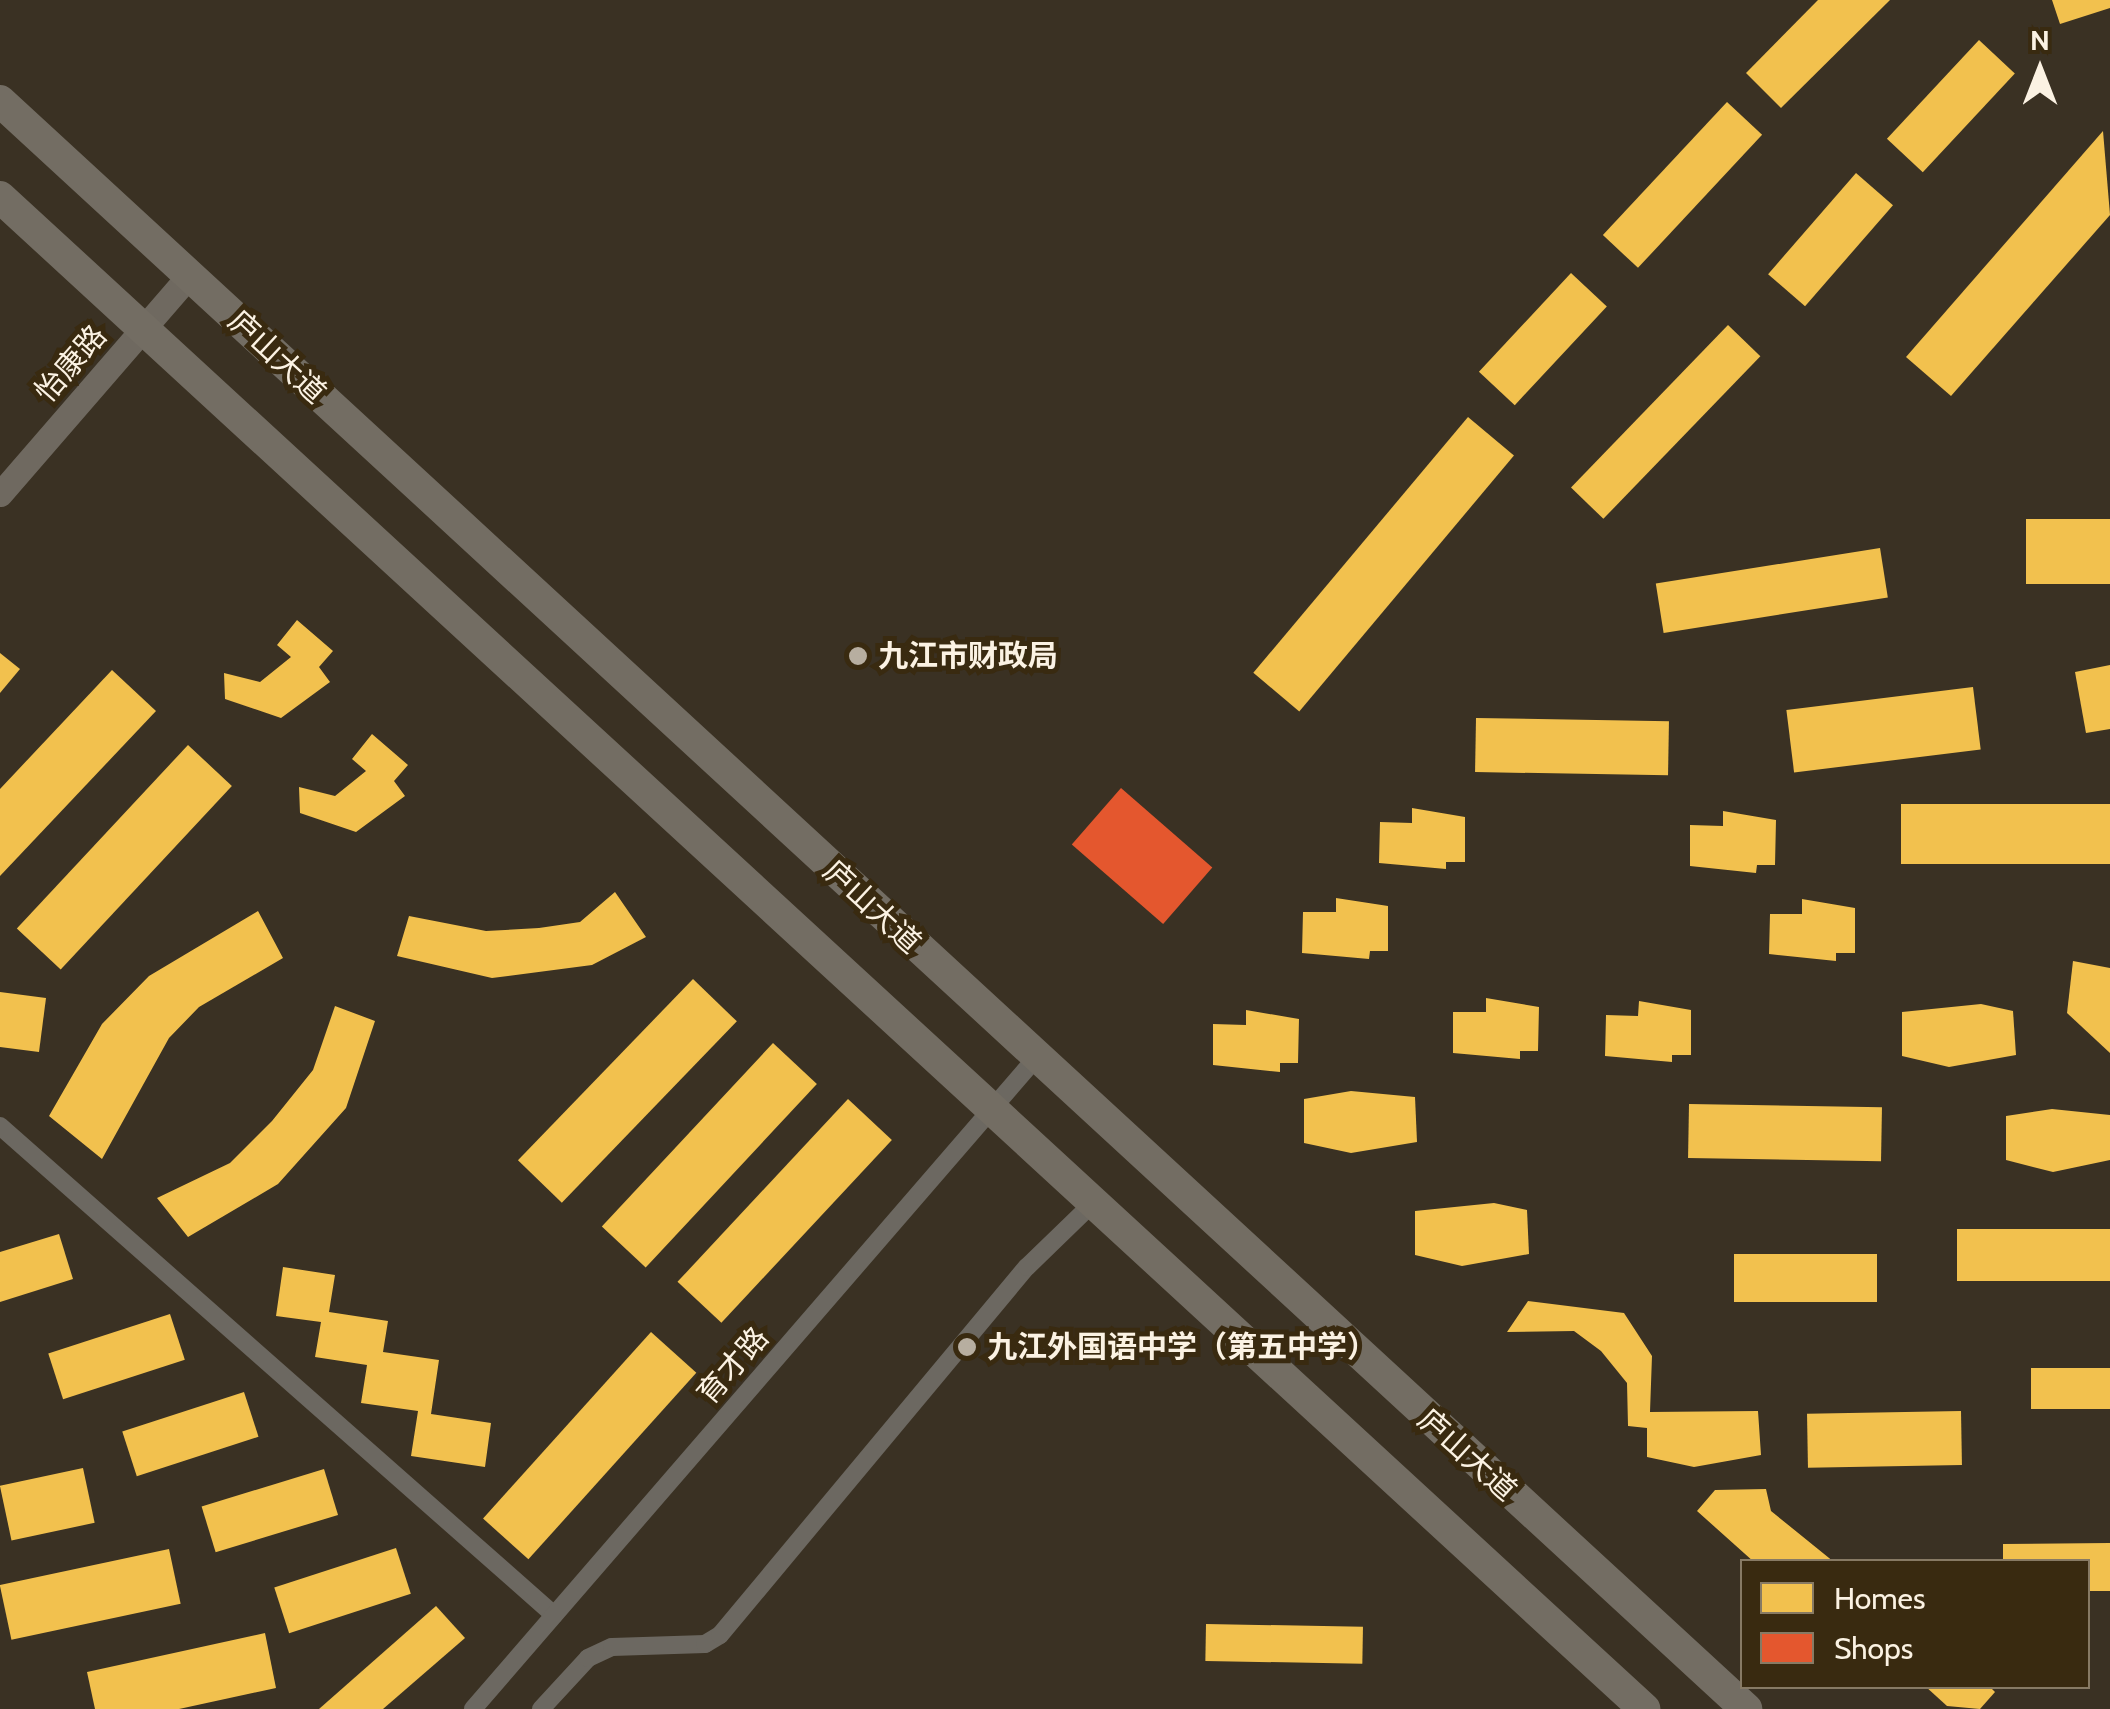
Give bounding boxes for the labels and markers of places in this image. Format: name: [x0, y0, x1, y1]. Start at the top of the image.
place label: 九江市财政局: [878, 638, 1058, 674]
marker: 九江市财政局: [847, 645, 869, 667]
place label: 九江外国语中学（第五中学）: [987, 1329, 1377, 1365]
marker: 九江外国语中学（第五中学）: [956, 1336, 978, 1358]

